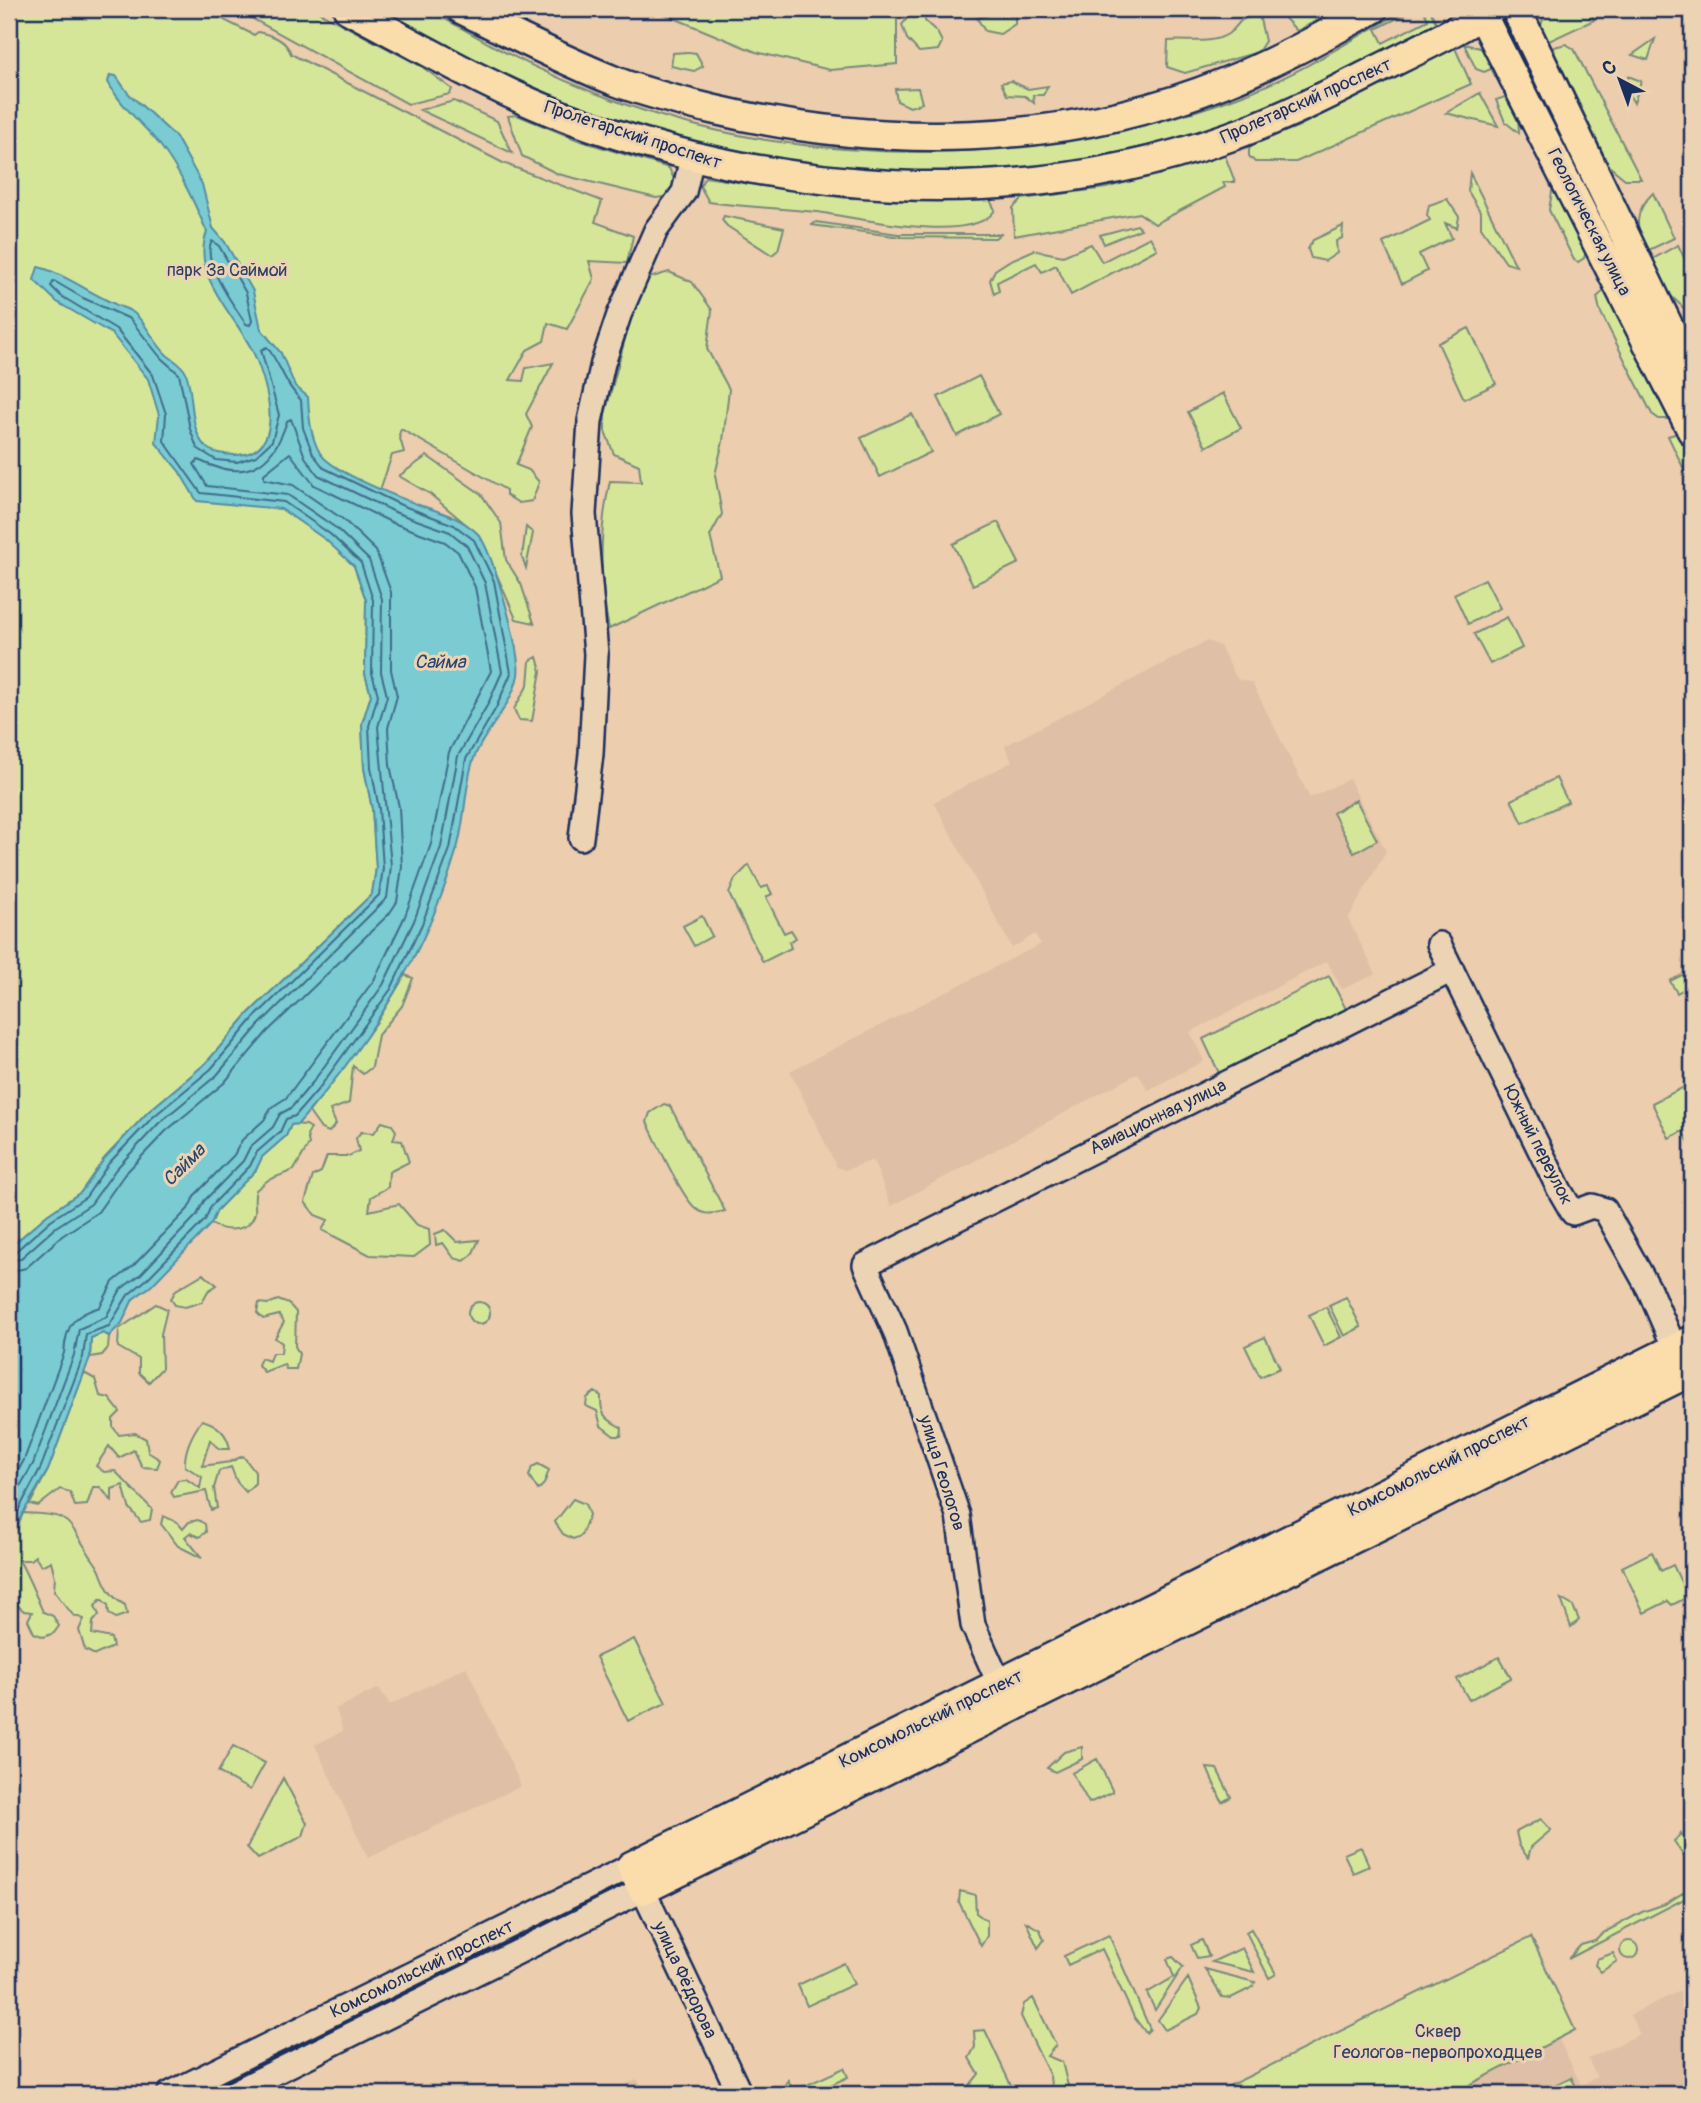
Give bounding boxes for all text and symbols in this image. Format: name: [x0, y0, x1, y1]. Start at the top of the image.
north arrow: [1586, 46, 1656, 116]
street label: Пролетарский проспект: [1217, 53, 1395, 149]
text: С: [1597, 55, 1622, 81]
street label: Пролетарский проспект: [541, 95, 725, 175]
street label: Геологическая улица: [1542, 144, 1636, 300]
park label: парк За Саймой: [167, 259, 287, 282]
water label: Сайма: [414, 650, 467, 674]
street label: Авиационная улица: [1086, 1074, 1230, 1160]
street label: Южный переулок: [1498, 1081, 1578, 1209]
water label: Сайма: [157, 1138, 211, 1192]
street label: Комсомольский проспект: [1344, 1410, 1534, 1522]
street label: улица Геологов: [913, 1411, 970, 1534]
street label: Комсомольский проспект: [835, 1664, 1027, 1774]
street label: Комсомольский проспект: [326, 1914, 518, 2024]
street label: улица Фёдорова: [647, 1917, 722, 2042]
park label: Сквер Геологов-первопроходцев: [1333, 2020, 1543, 2064]

